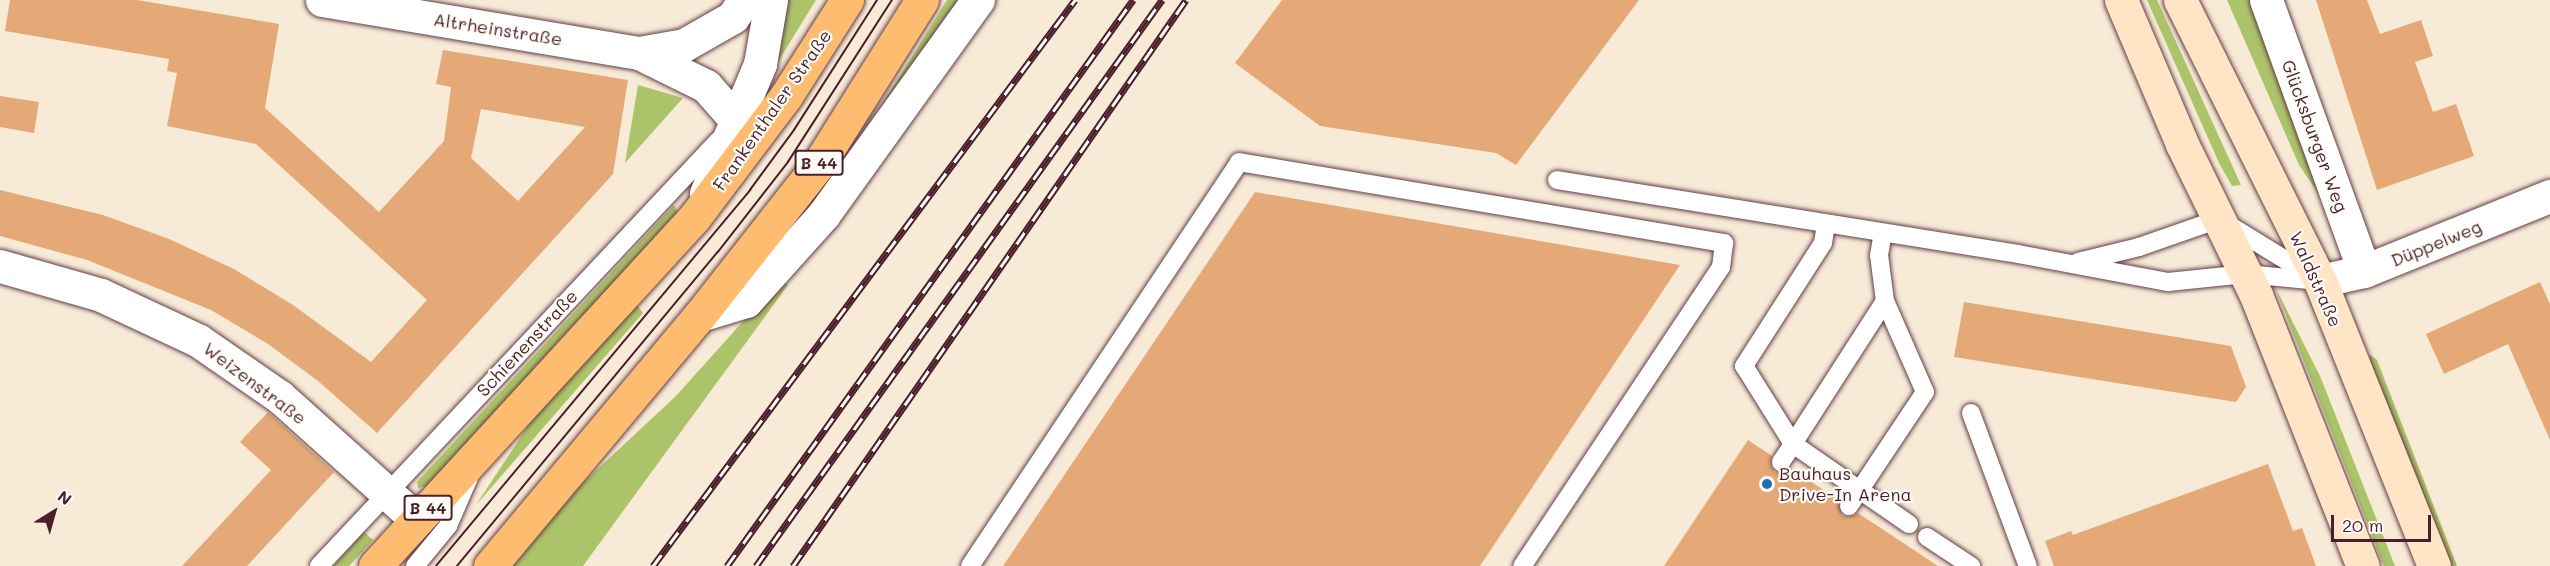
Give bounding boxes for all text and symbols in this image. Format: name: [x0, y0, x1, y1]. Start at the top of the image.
street label: Altrheinstraße: [432, 8, 564, 50]
street label: Frankenthaler Straße: [708, 25, 836, 195]
street label: Glücksburger Weg: [2277, 57, 2353, 215]
road number: B 44: [794, 150, 844, 176]
street label: Düppelweg: [2388, 215, 2484, 271]
street label: Waldstraße: [2285, 228, 2347, 330]
street label: Schienenstraße: [472, 285, 582, 401]
street label: Weizenstraße: [199, 337, 311, 429]
place label: Bauhaus Drive-In Arena: [1779, 463, 1912, 506]
marker: Bauhaus Drive-In Arena: [1760, 477, 1774, 491]
north arrow: [24, 482, 84, 542]
text: N: [54, 485, 76, 509]
road number: B 44: [402, 495, 454, 521]
scale bar: [2334, 503, 2434, 541]
text: 20 m: [2342, 513, 2383, 537]

